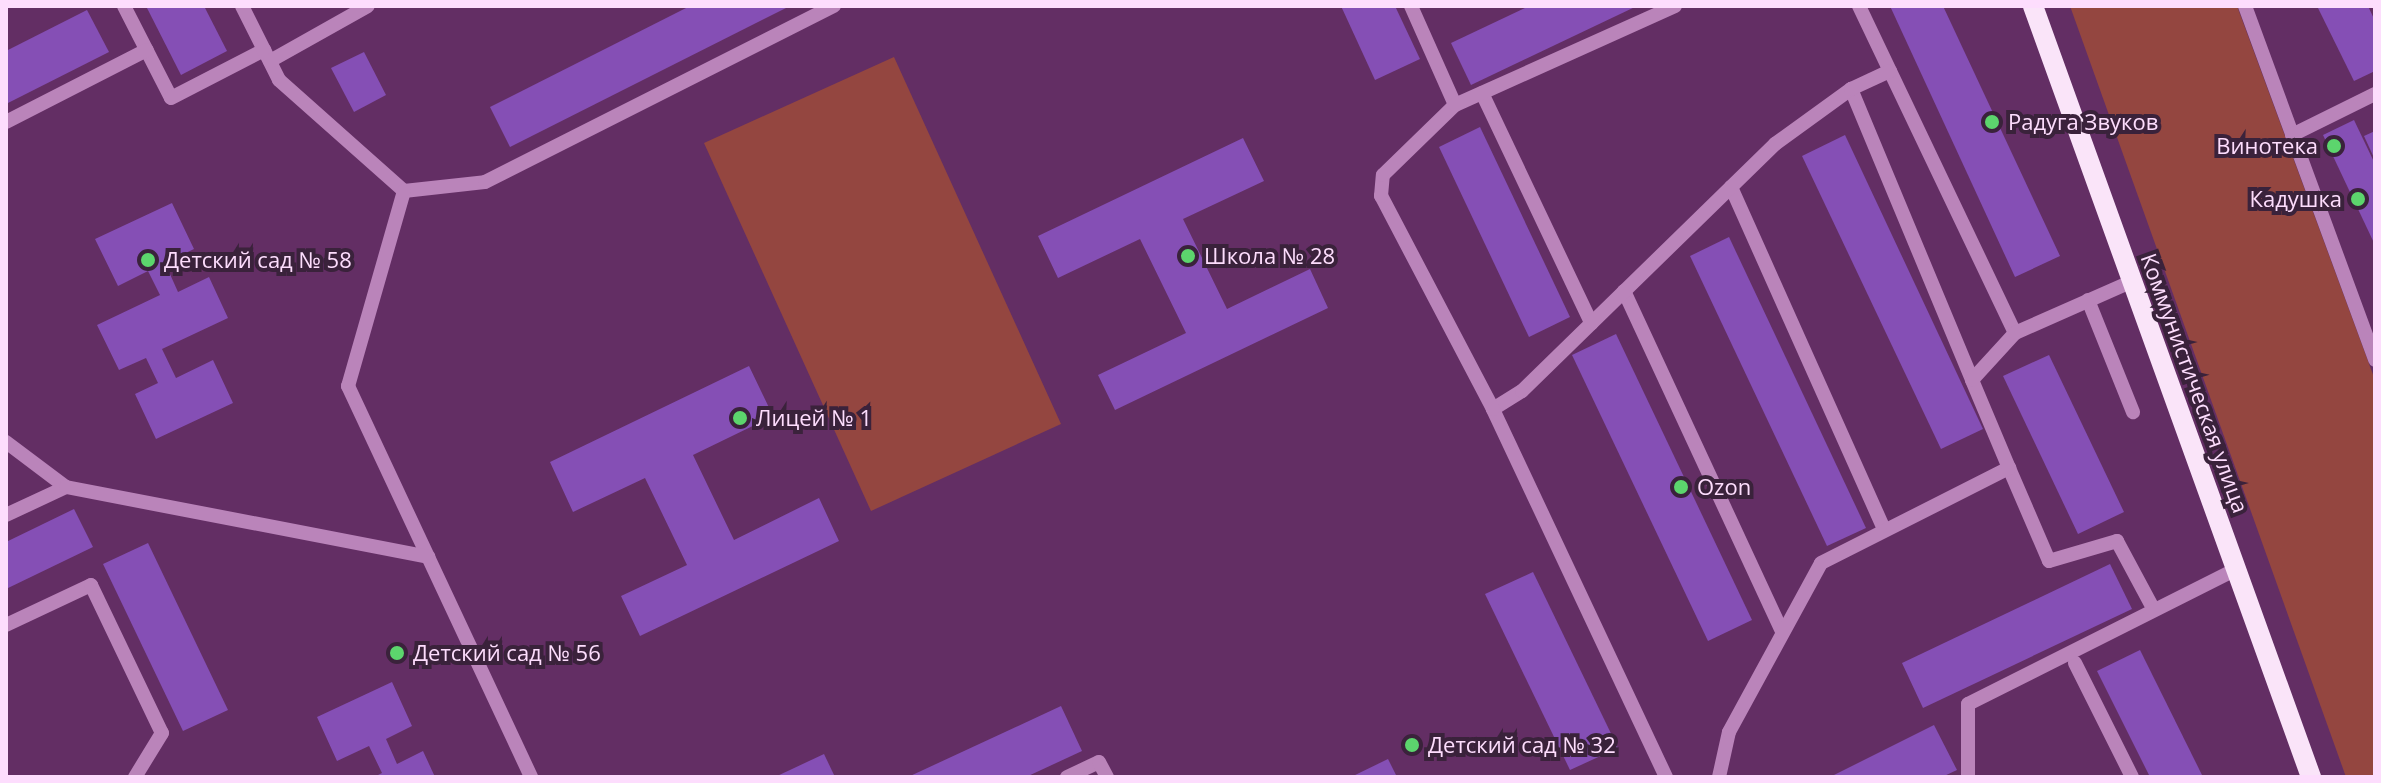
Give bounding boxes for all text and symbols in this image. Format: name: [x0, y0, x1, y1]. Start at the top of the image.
place label: Радуга Звуков: [2008, 109, 2158, 135]
marker: Радуга Звуков: [1983, 113, 2001, 131]
place label: Винотека: [2216, 133, 2318, 159]
marker: Винотека: [2325, 137, 2343, 155]
place label: Кадушка: [2250, 186, 2342, 212]
marker: Кадушка: [2349, 190, 2367, 208]
place label: Школа № 28: [1204, 243, 1335, 269]
place label: Детский сад № 58: [164, 247, 352, 273]
marker: Школа № 28: [1179, 247, 1197, 265]
street label: Коммунистическая улица: [2136, 250, 2254, 516]
marker: Детский сад № 58: [139, 251, 157, 269]
place label: Лицей № 1: [756, 405, 872, 431]
marker: Лицей № 1: [731, 409, 749, 427]
place label: Ozon: [1697, 474, 1751, 500]
marker: Ozon: [1672, 478, 1690, 496]
place label: Детский сад № 56: [413, 640, 601, 666]
marker: Детский сад № 56: [388, 644, 406, 662]
place label: Детский сад № 32: [1428, 732, 1616, 758]
marker: Детский сад № 32: [1403, 736, 1421, 754]

